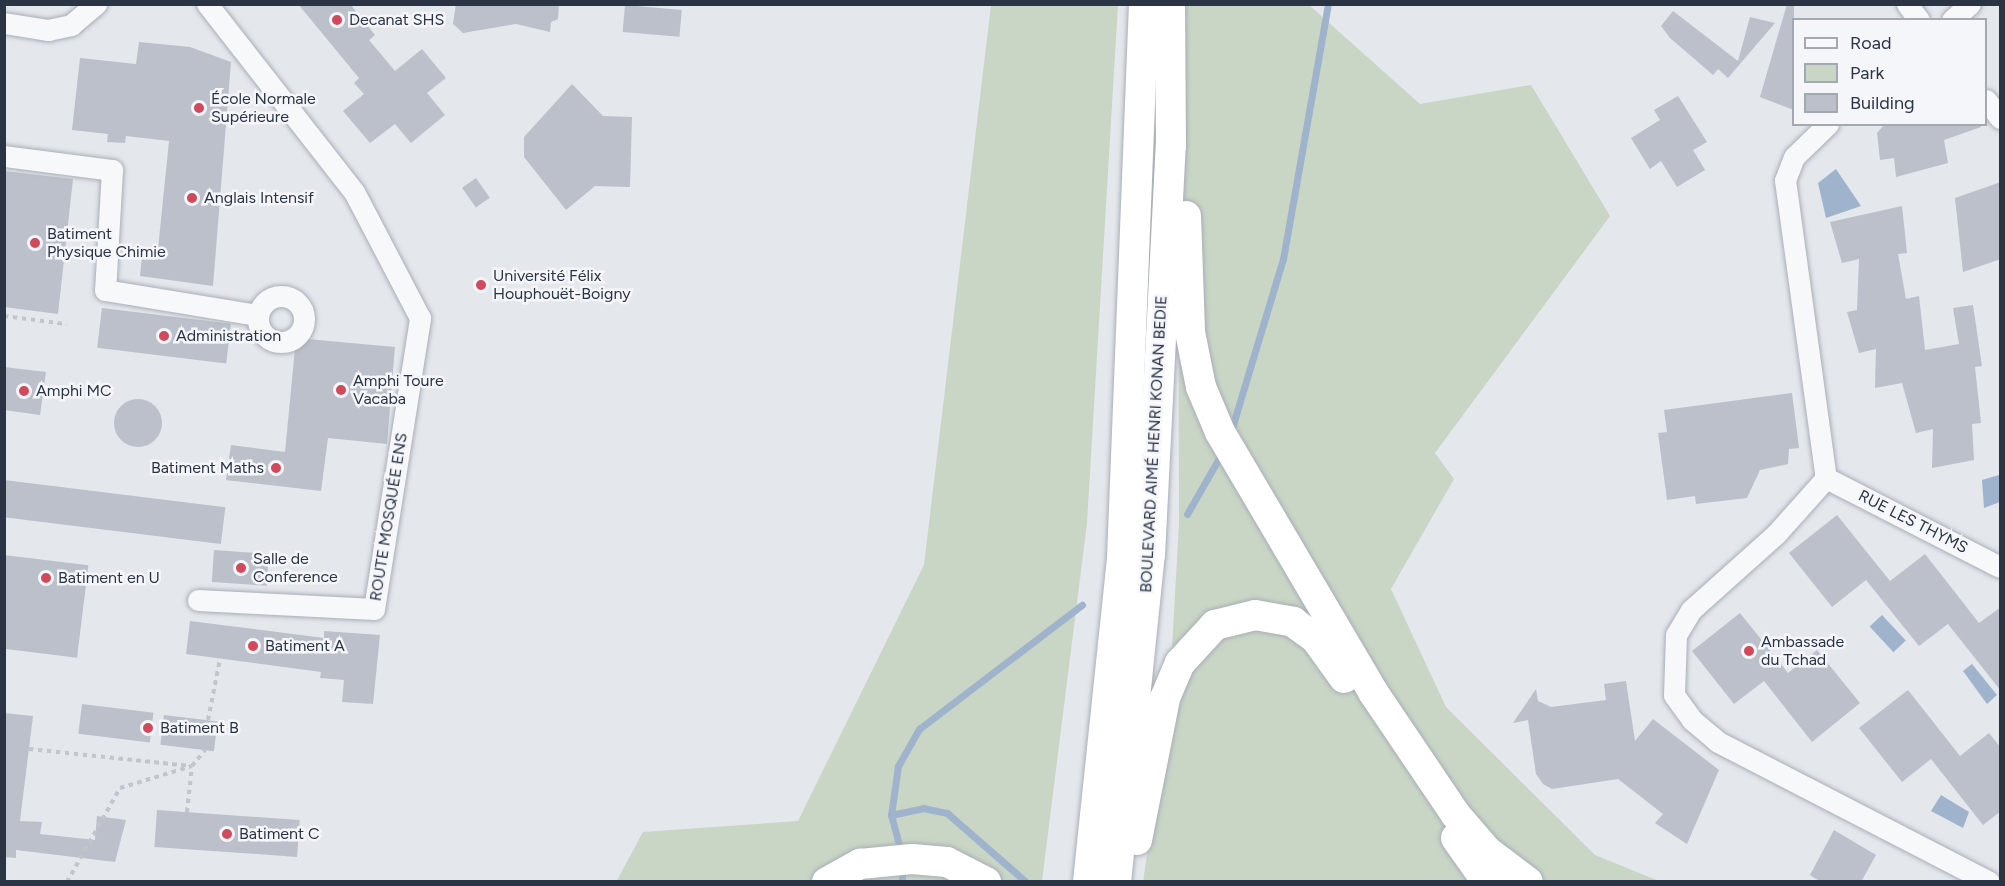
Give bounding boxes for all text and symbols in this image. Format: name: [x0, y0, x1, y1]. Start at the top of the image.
place label: Decanat SHS: [349, 10, 444, 30]
marker: Decanat SHS: [330, 13, 344, 27]
legend: [1792, 18, 1987, 126]
text: Road: [1850, 32, 1891, 54]
text: Park: [1850, 62, 1884, 84]
place label: École Normale Supérieure: [211, 89, 316, 127]
text: Building: [1850, 92, 1915, 114]
marker: École Normale Supérieure: [192, 101, 206, 115]
place label: Anglais Intensif: [204, 188, 314, 208]
marker: Anglais Intensif: [185, 191, 199, 205]
place label: Batiment Physique Chimie: [47, 224, 166, 262]
marker: Batiment Physique Chimie: [28, 236, 42, 250]
place label: Université Félix Houphouët-Boigny: [493, 266, 631, 304]
marker: Université Félix Houphouët-Boigny: [474, 278, 488, 292]
street label: BOULEVARD AIMÉ HENRI KONAN BEDIE: [1137, 295, 1171, 593]
place label: Administration: [176, 326, 281, 346]
marker: Administration: [157, 329, 171, 343]
place label: Amphi Toure Vacaba: [353, 371, 444, 409]
place label: Amphi MC: [36, 381, 112, 401]
marker: Amphi Toure Vacaba: [334, 383, 348, 397]
marker: Amphi MC: [17, 384, 31, 398]
street label: ROUTE MOSQUÉE ENS: [366, 432, 412, 602]
place label: Batiment Maths: [151, 458, 264, 478]
marker: Batiment Maths: [269, 461, 283, 475]
street label: RUE LES THYMS: [1855, 486, 1971, 558]
place label: Salle de Conference: [253, 549, 338, 587]
marker: Salle de Conference: [234, 561, 248, 575]
place label: Batiment en U: [58, 568, 160, 588]
marker: Batiment en U: [39, 571, 53, 585]
place label: Ambassade du Tchad: [1761, 632, 1844, 670]
place label: Batiment A: [265, 636, 345, 656]
marker: Batiment A: [246, 639, 260, 653]
marker: Ambassade du Tchad: [1742, 644, 1756, 658]
place label: Batiment B: [160, 718, 239, 738]
marker: Batiment B: [141, 721, 155, 735]
place label: Batiment C: [239, 824, 320, 844]
marker: Batiment C: [220, 827, 234, 841]

